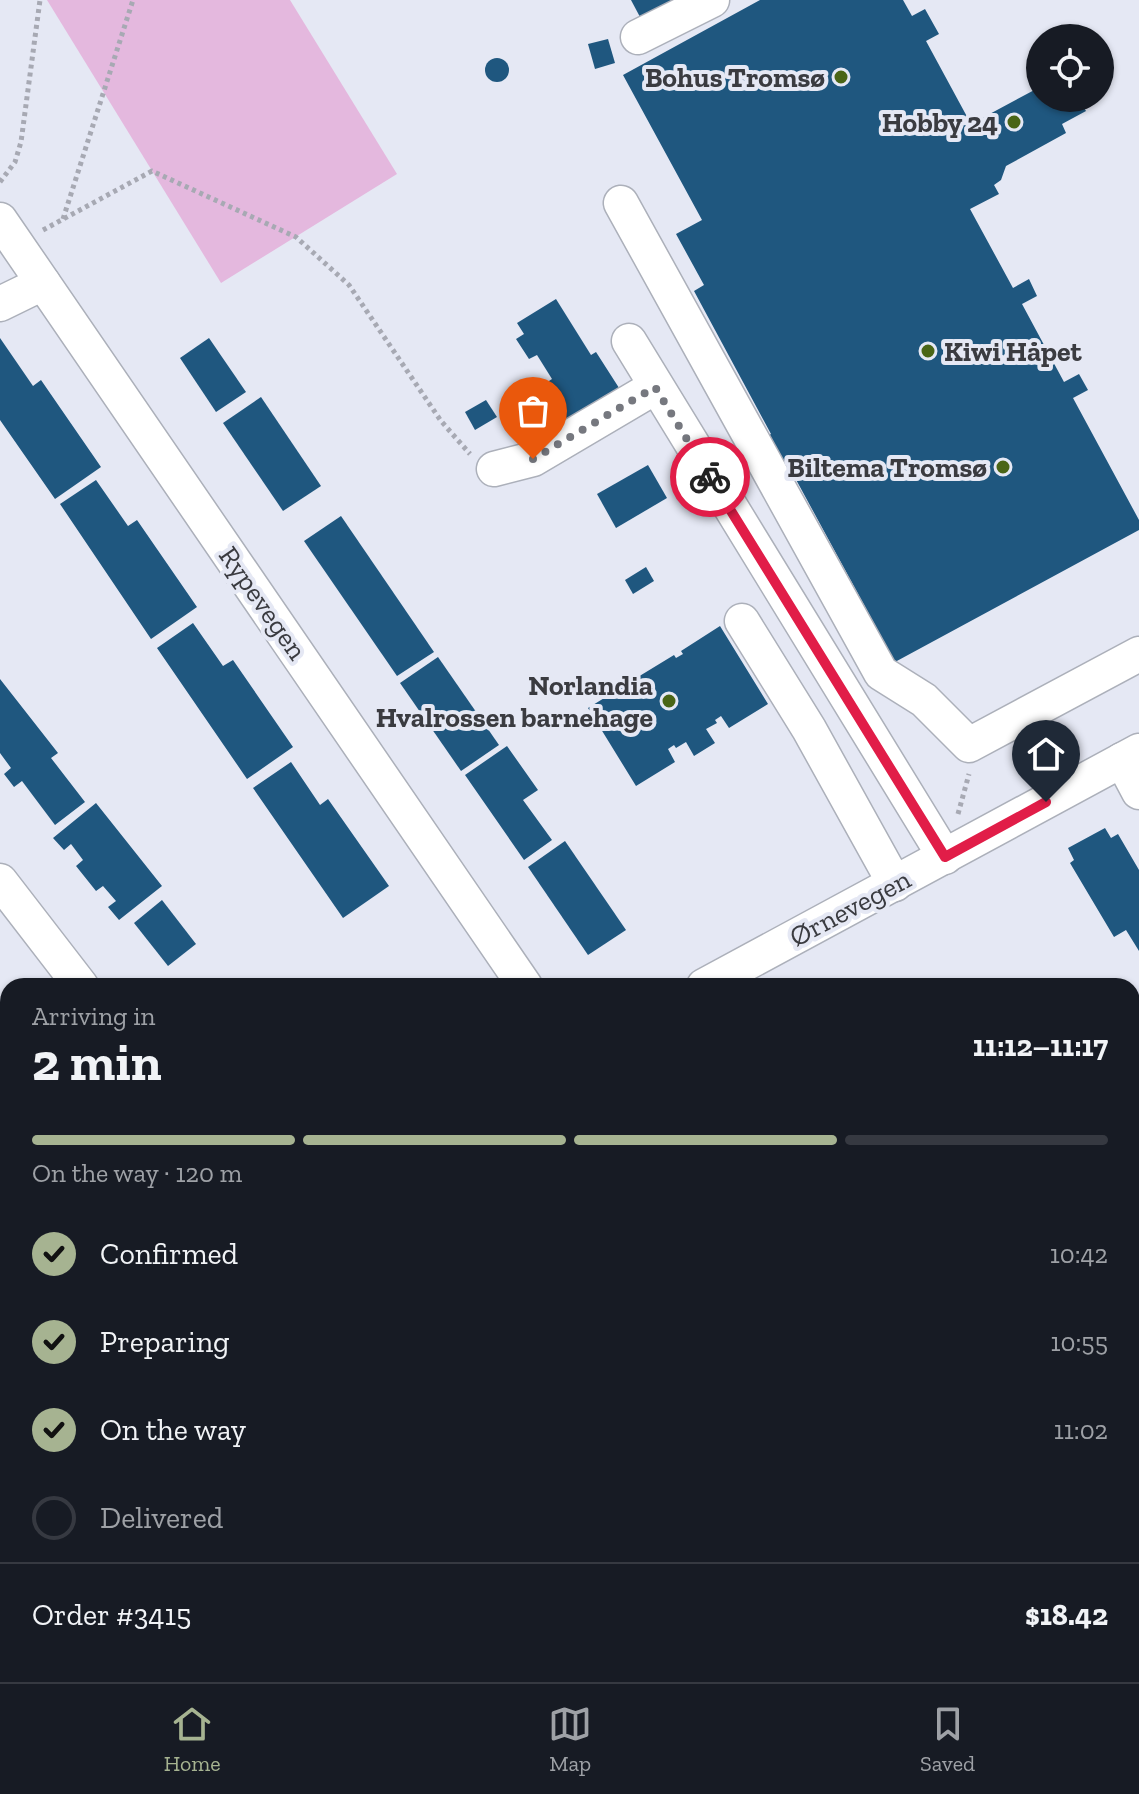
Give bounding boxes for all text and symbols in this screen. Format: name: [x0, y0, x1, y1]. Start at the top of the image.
map controls: [1026, 24, 1114, 112]
button: locate: [1026, 24, 1114, 112]
place label: Bohus Tromsø: [645, 61, 825, 94]
marker: Bohus Tromsø: [832, 68, 850, 86]
place label: Hobby 24: [882, 106, 998, 139]
marker: Hobby 24: [1005, 113, 1023, 131]
place label: Kiwi Håpet: [944, 335, 1083, 368]
marker: Kiwi Håpet: [919, 342, 937, 360]
pin: [499, 377, 567, 459]
icon: bag: [511, 389, 555, 433]
courier: [670, 437, 750, 517]
place label: Biltema Tromsø: [787, 451, 987, 484]
icon: bike: [688, 455, 732, 499]
marker: Biltema Tromsø: [994, 458, 1012, 476]
street label: Rypevegen: [212, 540, 314, 666]
place label: Norlandia Hvalrossen barnehage: [376, 669, 653, 734]
marker: Norlandia Hvalrossen barnehage: [660, 692, 678, 710]
pin: [1012, 720, 1080, 802]
icon: home: [1024, 732, 1068, 776]
street label: Ørnevegen: [784, 862, 916, 954]
text: Arriving in: [32, 1000, 155, 1032]
text: 11:12–11:17: [973, 1028, 1108, 1064]
text: 2 min: [32, 1031, 162, 1093]
text: On the way · 120 m: [32, 1157, 242, 1189]
icon: check: [32, 1232, 76, 1276]
text: Confirmed: [100, 1236, 238, 1272]
text: 10:42: [1050, 1238, 1108, 1270]
icon: check: [32, 1320, 76, 1364]
text: Preparing: [100, 1324, 230, 1360]
text: 10:55: [1051, 1326, 1108, 1358]
icon: check: [32, 1408, 76, 1452]
text: On the way: [100, 1412, 246, 1448]
text: 11:02: [1054, 1414, 1108, 1446]
text: Delivered: [100, 1500, 223, 1536]
text: Order #3415: [32, 1597, 191, 1633]
text: $18.42: [1025, 1597, 1108, 1633]
tab: Home: [164, 1702, 221, 1777]
tab: Map: [548, 1702, 592, 1777]
tab: Saved: [920, 1702, 975, 1777]

